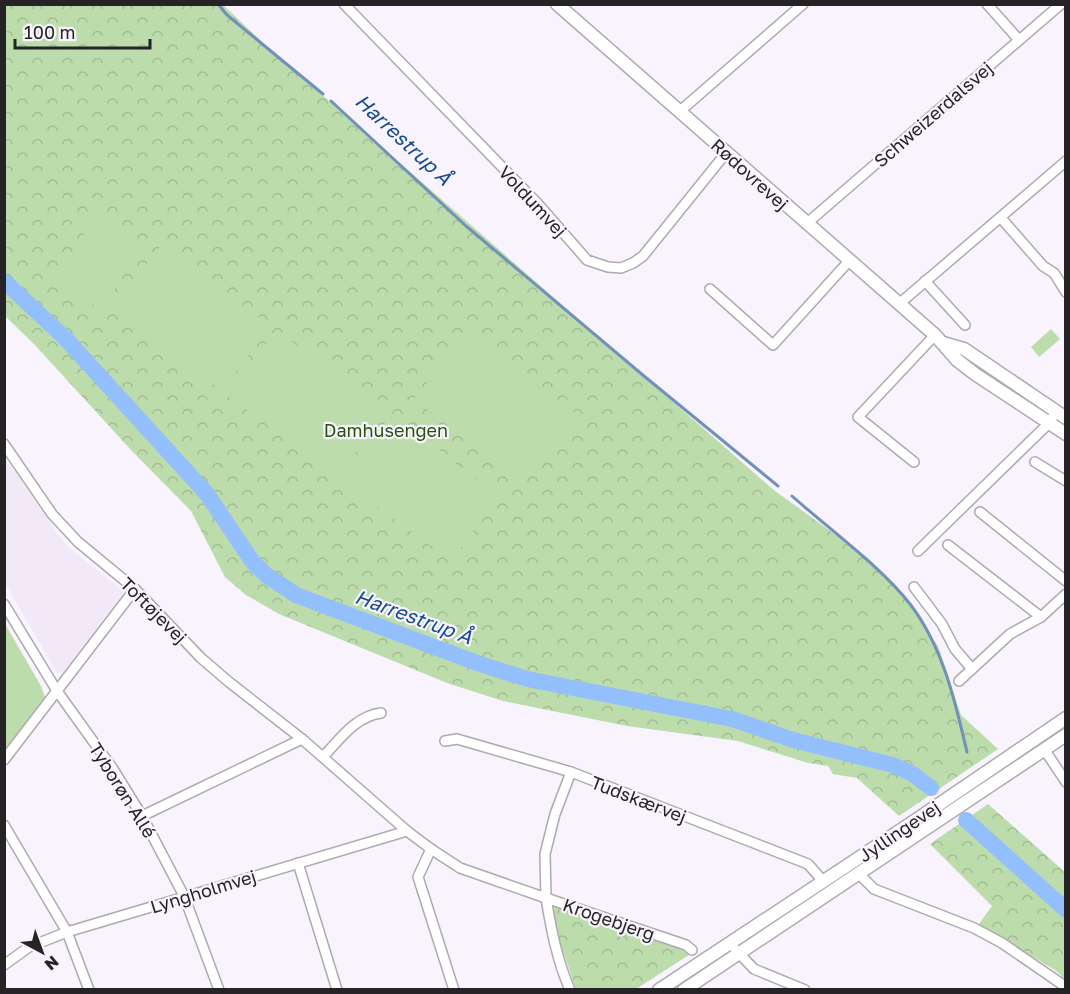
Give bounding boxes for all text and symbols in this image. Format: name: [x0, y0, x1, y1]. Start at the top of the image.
scale bar: [15, 12, 150, 50]
text: 100 m: [24, 21, 75, 43]
street label: Schweizerdalsvej: [869, 57, 997, 171]
water label: Harrestrup Å: [351, 88, 457, 190]
street label: Rødovrevej: [707, 134, 793, 214]
street label: Voldumvej: [494, 161, 572, 241]
park label: Damhusengen: [324, 419, 448, 441]
street label: Toftøjevej: [116, 572, 192, 648]
water label: Harrestrup Å: [352, 584, 476, 648]
street label: Tyborøn Allé: [85, 738, 161, 842]
street label: Tudskærvej: [588, 771, 690, 827]
street label: Jyllingevej: [854, 796, 944, 866]
street label: Lyngholmvej: [148, 865, 258, 917]
street label: Krogebjerg: [560, 893, 658, 945]
north arrow: [12, 922, 72, 982]
text: N: [41, 952, 63, 975]

